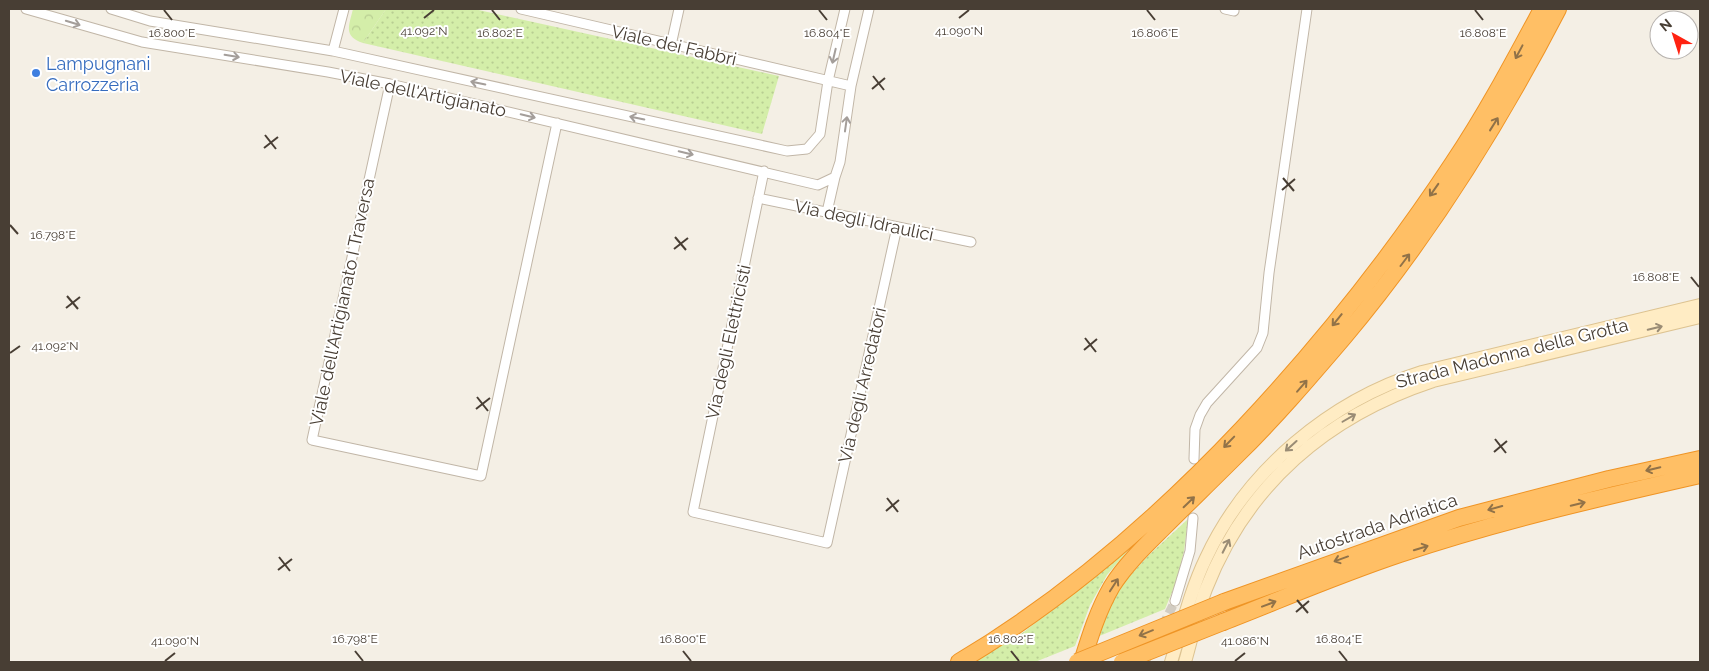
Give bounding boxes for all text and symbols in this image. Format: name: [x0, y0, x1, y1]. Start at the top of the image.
north arrow: [1649, 10, 1699, 60]
text: N: [1657, 15, 1675, 34]
one-way arrow: [65, 18, 81, 28]
street label: Viale dei Fabbri: [609, 20, 739, 70]
text: 41.092°N: [401, 24, 447, 38]
text: 41.090°N: [935, 24, 983, 38]
text: 16.800°E: [149, 26, 195, 40]
text: 16.802°E: [477, 26, 523, 40]
text: 16.804°E: [804, 26, 850, 40]
text: 16.806°E: [1132, 26, 1178, 40]
text: 16.808°E: [1460, 26, 1506, 40]
one-way arrow: [1514, 44, 1523, 59]
one-way arrow: [829, 48, 838, 64]
one-way arrow: [223, 52, 239, 62]
place label: Lampugnani Carrozzeria: [46, 53, 151, 95]
street label: Viale dell'Artigianato: [338, 65, 508, 121]
marker: Lampugnani Carrozzeria: [30, 67, 42, 79]
one-way arrow: [471, 78, 487, 87]
one-way arrow: [520, 112, 536, 121]
one-way arrow: [629, 113, 645, 122]
one-way arrow: [841, 116, 851, 132]
one-way arrow: [1489, 117, 1499, 131]
one-way arrow: [678, 149, 694, 158]
street label: Viale dell'Artigianato I Traversa: [305, 176, 379, 428]
one-way arrow: [1429, 183, 1439, 197]
street label: Via degli Idraulici: [792, 195, 936, 245]
text: 16.798°E: [30, 228, 76, 242]
one-way arrow: [1400, 253, 1410, 267]
street label: Via degli Elettricisti: [701, 263, 755, 421]
text: 16.808°E: [1633, 270, 1679, 284]
street label: Via degli Arredatori: [834, 305, 890, 465]
one-way arrow: [1332, 314, 1343, 327]
street label: Strada Madonna della Grotta: [1394, 314, 1630, 392]
one-way arrow: [1646, 323, 1662, 332]
text: 41.092°N: [32, 339, 78, 353]
one-way arrow: [1297, 379, 1308, 392]
one-way arrow: [1342, 412, 1356, 422]
one-way arrow: [1223, 436, 1235, 448]
one-way arrow: [1285, 440, 1298, 452]
one-way arrow: [1645, 465, 1661, 474]
street label: Autostrada Adriatica: [1294, 489, 1460, 563]
one-way arrow: [1183, 496, 1195, 508]
one-way arrow: [1569, 499, 1585, 508]
one-way arrow: [1487, 504, 1503, 513]
one-way arrow: [1222, 539, 1231, 554]
one-way arrow: [1413, 542, 1429, 552]
one-way arrow: [1334, 555, 1349, 564]
one-way arrow: [1108, 578, 1119, 592]
one-way arrow: [1261, 599, 1276, 608]
one-way arrow: [1139, 630, 1154, 639]
text: 16.798°E: [332, 632, 378, 646]
text: 16.800°E: [660, 632, 706, 646]
text: 16.802°E: [988, 632, 1034, 646]
text: 16.804°E: [1316, 632, 1362, 646]
text: 41.090°N: [151, 634, 199, 648]
text: 41.086°N: [1221, 634, 1269, 648]

